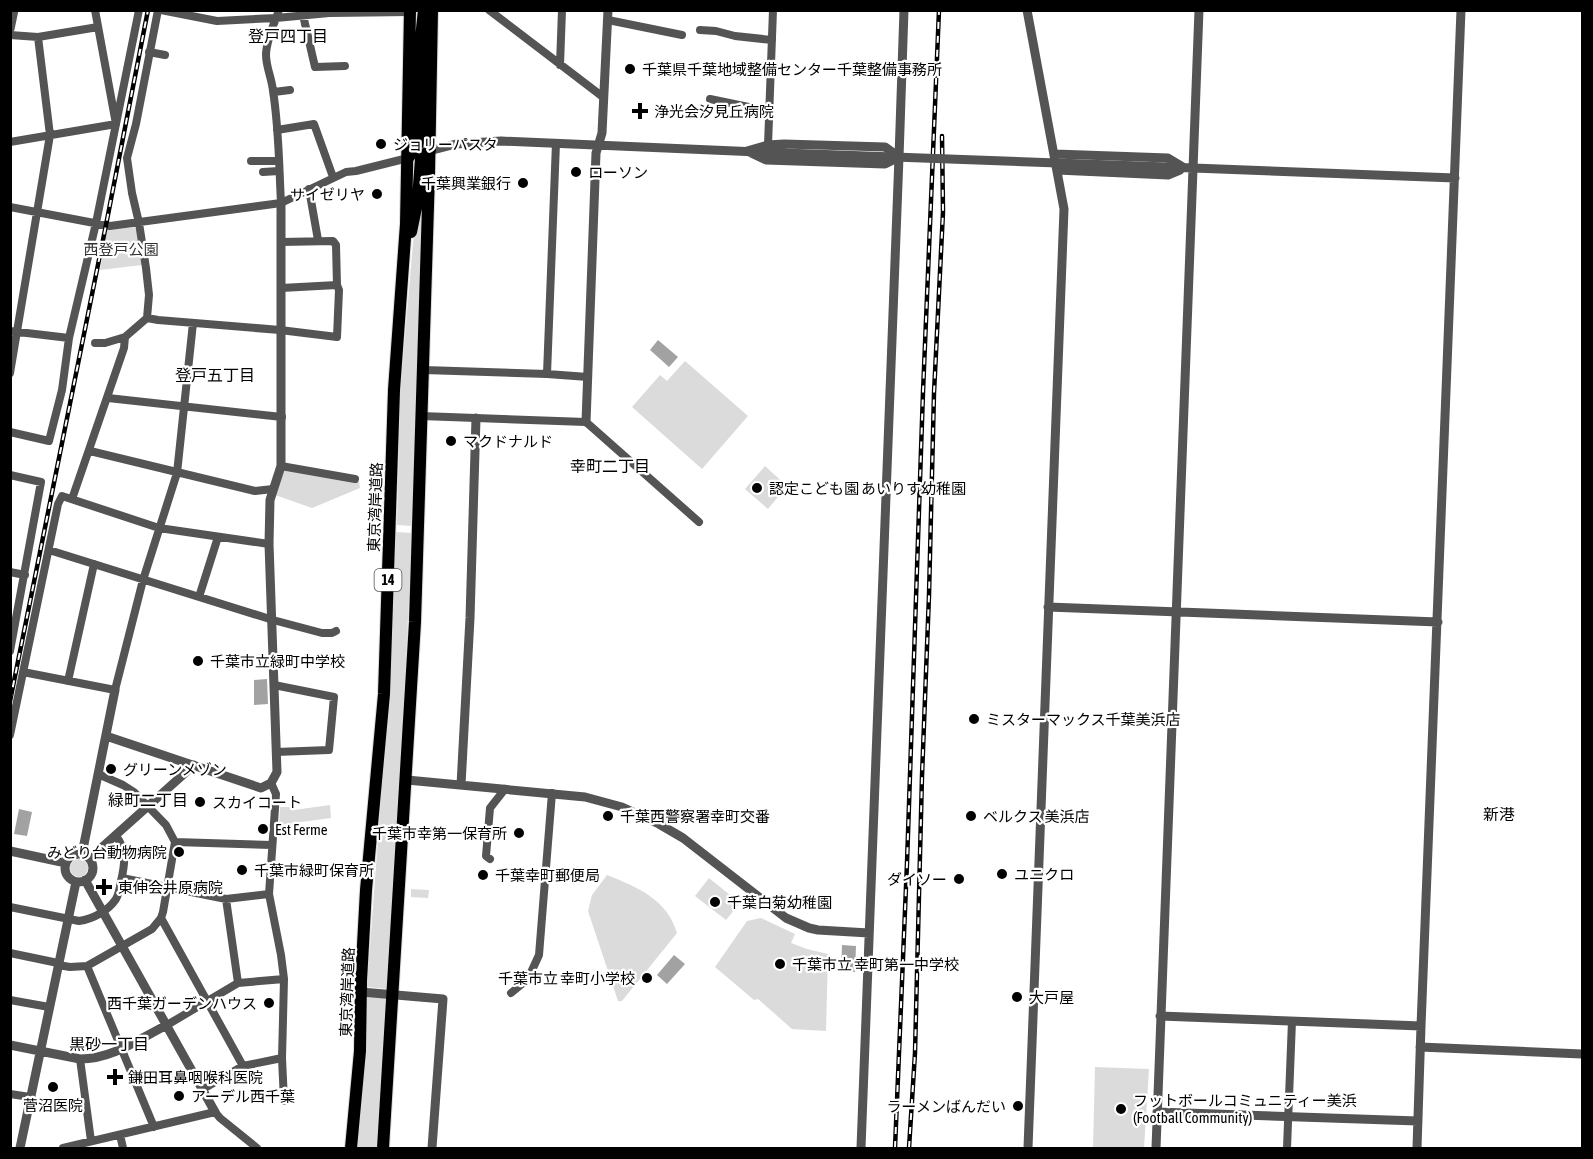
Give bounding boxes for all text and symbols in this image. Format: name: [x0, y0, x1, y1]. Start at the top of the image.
district label: 登戸四丁目: [248, 27, 328, 45]
place label: 千葉県千葉地域整備センター千葉整備事務所: [642, 61, 942, 78]
marker: 千葉県千葉地域整備センター千葉整備事務所: [623, 62, 637, 76]
marker: 浄光会汐見丘病院: [631, 102, 649, 120]
place label: 浄光会汐見丘病院: [654, 103, 774, 120]
place label: ジョリーパスタ: [393, 136, 498, 153]
marker: ジョリーパスタ: [374, 137, 388, 151]
place label: ローソン: [588, 164, 648, 181]
marker: ローソン: [569, 165, 583, 179]
place label: 千葉興業銀行: [421, 175, 511, 192]
marker: 千葉興業銀行: [516, 176, 530, 190]
place label: サイゼリヤ: [290, 186, 365, 203]
marker: サイゼリヤ: [370, 187, 384, 201]
park label: 西登戸公園: [83, 241, 159, 258]
district label: 登戸五丁目: [175, 366, 255, 384]
place label: マクドナルド: [463, 433, 553, 450]
marker: マクドナルド: [444, 434, 458, 448]
district label: 幸町二丁目: [570, 457, 650, 475]
street label: 東京湾岸道路: [365, 462, 385, 552]
place label: 認定こども園 あいりす幼稚園: [769, 480, 966, 497]
marker: 認定こども園 あいりす幼稚園: [750, 481, 764, 495]
road number: 14: [374, 569, 402, 591]
place label: 千葉市立緑町中学校: [210, 653, 345, 670]
marker: 千葉市立緑町中学校: [191, 654, 205, 668]
place label: ミスターマックス千葉美浜店: [986, 711, 1181, 728]
marker: ミスターマックス千葉美浜店: [967, 712, 981, 726]
place label: グリーンメゾン: [123, 761, 227, 778]
marker: グリーンメゾン: [104, 762, 118, 776]
district label: 緑町二丁目: [108, 791, 188, 809]
place label: スカイコート: [212, 794, 302, 811]
marker: スカイコート: [193, 795, 207, 809]
district label: 新港: [1483, 805, 1515, 823]
place label: 千葉西警察署幸町交番: [620, 808, 770, 825]
place label: ベルクス 美浜店: [983, 808, 1090, 825]
marker: 千葉西警察署幸町交番: [601, 809, 615, 823]
marker: ベルクス 美浜店: [964, 809, 978, 823]
place label: Est Ferme: [275, 821, 328, 838]
marker: Est Ferme: [256, 822, 270, 836]
place label: 千葉市幸第一保育所: [372, 825, 507, 842]
marker: 千葉市幸第一保育所: [512, 826, 526, 840]
place label: みどり台動物病院: [47, 844, 167, 861]
marker: みどり台動物病院: [172, 845, 186, 859]
place label: 千葉市緑町保育所: [254, 862, 374, 879]
marker: 千葉市緑町保育所: [235, 863, 249, 877]
place label: ユニクロ: [1014, 866, 1074, 883]
place label: 千葉幸町郵便局: [495, 867, 600, 884]
marker: ユニクロ: [995, 867, 1009, 881]
marker: 千葉幸町郵便局: [476, 868, 490, 882]
place label: ダイソー: [887, 871, 947, 888]
marker: ダイソー: [952, 872, 966, 886]
marker: 東伸会井原病院: [95, 878, 113, 896]
place label: 東伸会井原病院: [118, 879, 223, 896]
place label: 千葉白菊幼稚園: [727, 894, 832, 911]
marker: 千葉白菊幼稚園: [708, 895, 722, 909]
street label: 東京湾岸道路: [337, 947, 357, 1037]
place label: 千葉市立 幸町第一中学校: [792, 956, 959, 973]
marker: 千葉市立 幸町第一中学校: [773, 957, 787, 971]
place label: 千葉市立 幸町小学校: [498, 970, 635, 987]
marker: 千葉市立 幸町小学校: [640, 971, 654, 985]
place label: 大戸屋: [1029, 989, 1074, 1006]
marker: 大戸屋: [1010, 990, 1024, 1004]
place label: 西千葉ガーデンハウス: [107, 995, 257, 1012]
marker: 西千葉ガーデンハウス: [262, 996, 276, 1010]
district label: 黒砂一丁目: [69, 1035, 149, 1053]
marker: 鎌田耳鼻咽喉科医院: [106, 1068, 124, 1086]
place label: 鎌田耳鼻咽喉科医院: [128, 1069, 263, 1086]
marker: 菅沼医院: [46, 1080, 60, 1094]
place label: アーデル西千葉: [191, 1088, 295, 1105]
marker: アーデル西千葉: [172, 1089, 186, 1103]
place label: フットボールコミュニティー美浜 (Football Community): [1133, 1092, 1357, 1126]
place label: 菅沼医院: [23, 1097, 83, 1114]
place label: ラーメンばんだい: [887, 1098, 1006, 1115]
marker: ラーメンばんだい: [1011, 1099, 1025, 1113]
marker: フットボールコミュニティー美浜 (Football Community): [1114, 1102, 1128, 1116]

